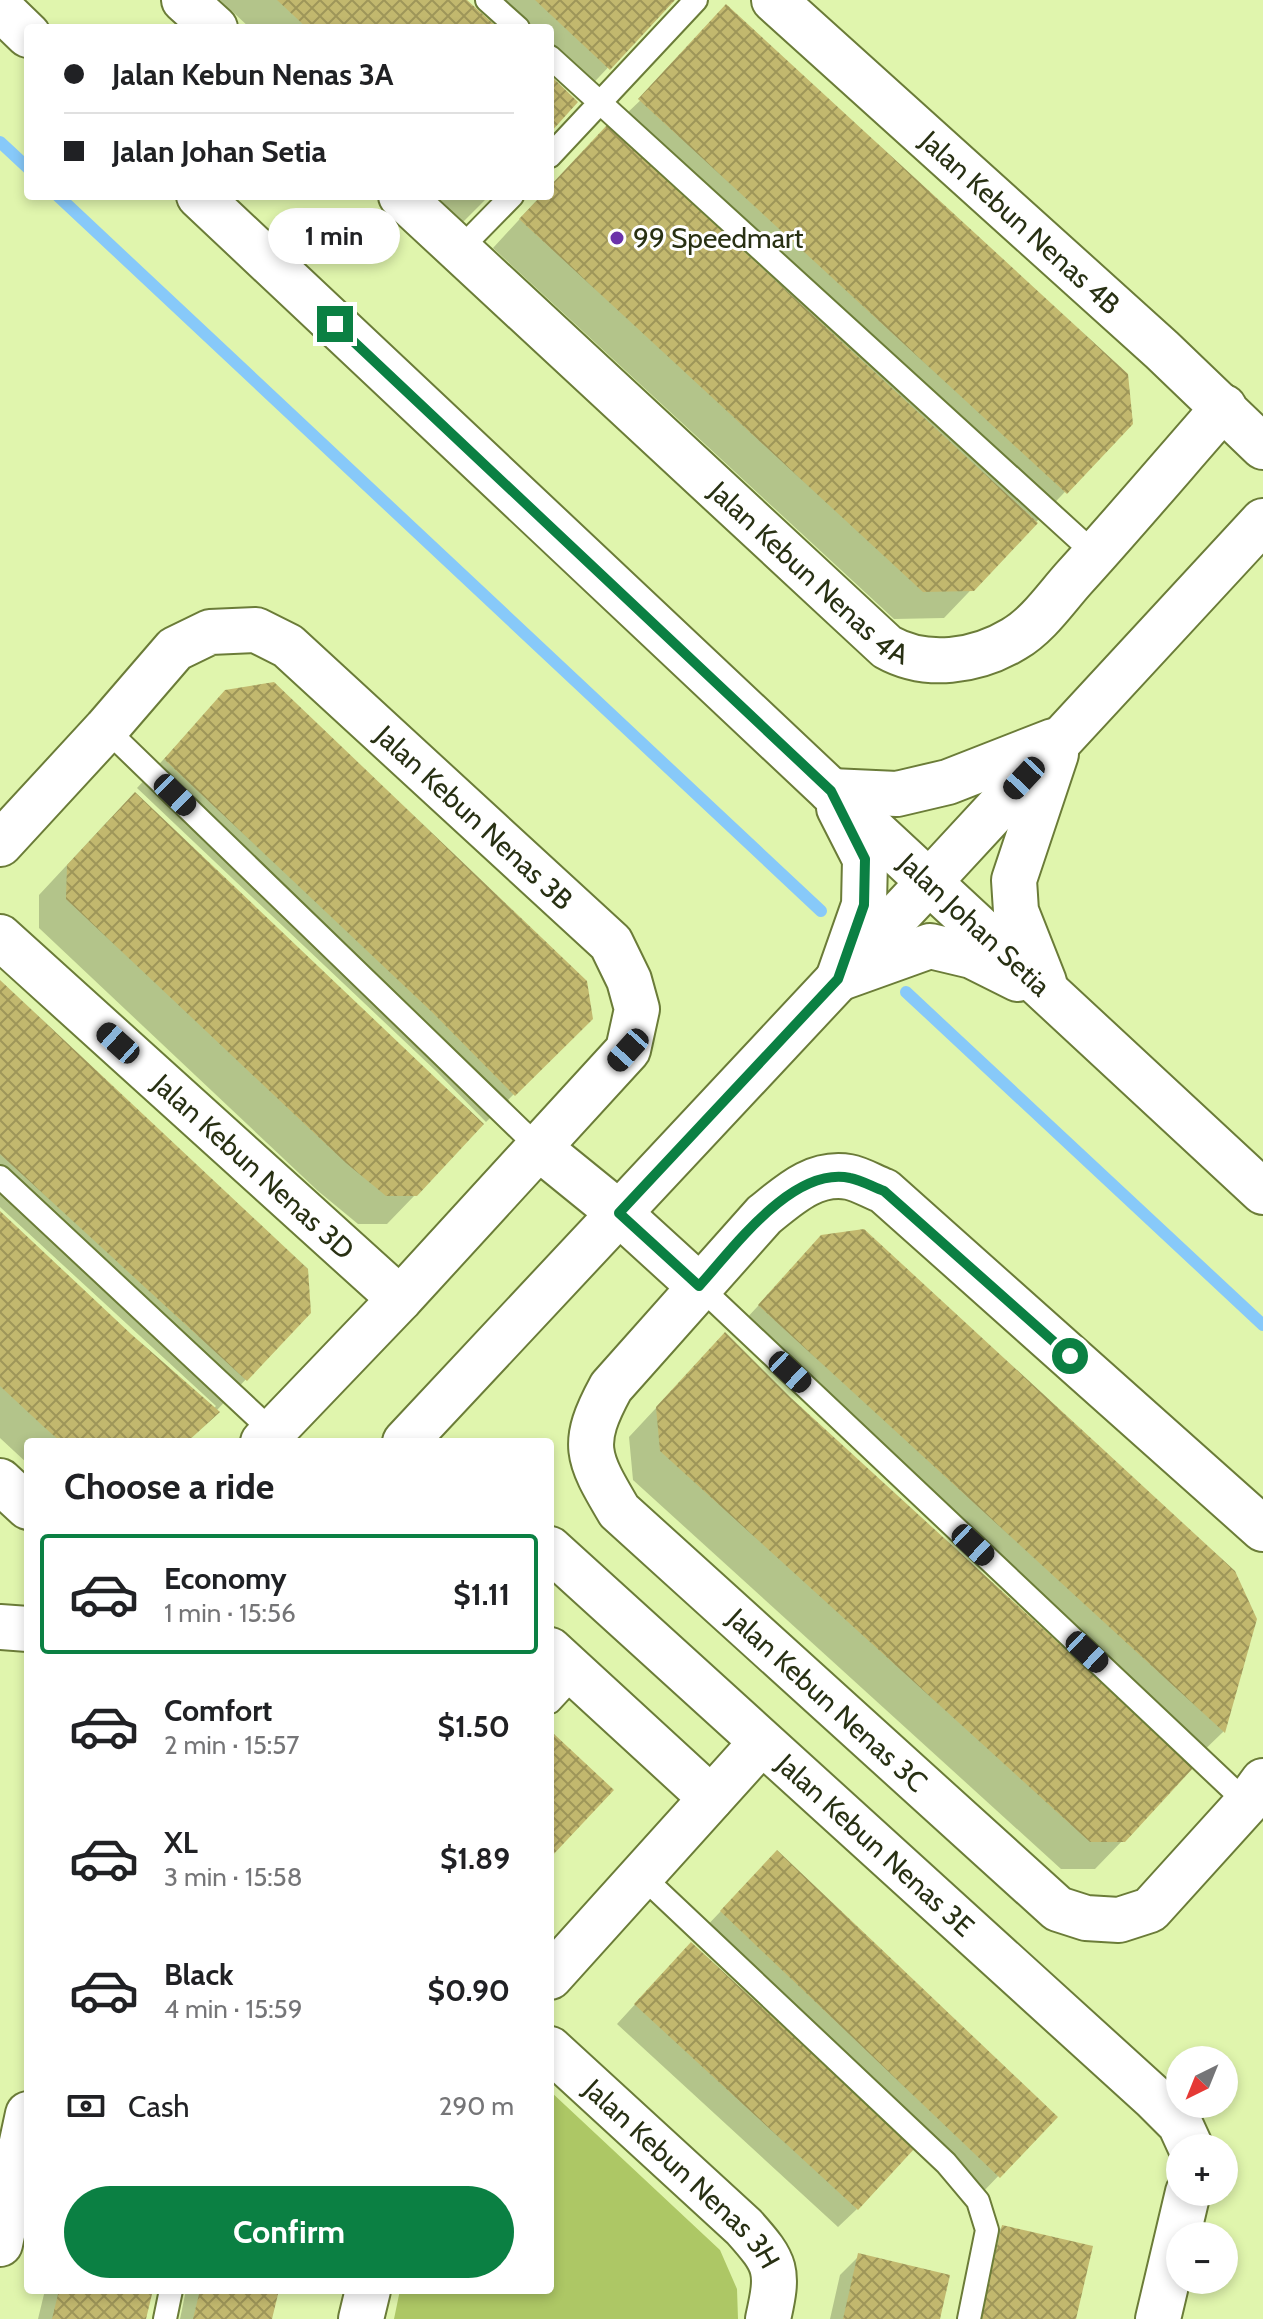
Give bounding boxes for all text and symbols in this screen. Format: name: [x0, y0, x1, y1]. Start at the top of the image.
text: Jalan Kebun Nenas 3A: [112, 56, 394, 93]
street label: Jalan Kebun Nenas 4B: [913, 123, 1127, 321]
text: Jalan Johan Setia: [112, 133, 326, 170]
callout: 1 min: [269, 208, 401, 264]
text: 1 min: [305, 220, 363, 252]
place label: 99 Speedmart: [633, 221, 803, 255]
marker: 99 Speedmart: [608, 229, 626, 247]
route end: [317, 306, 353, 342]
street label: Jalan Kebun Nenas 4A: [702, 473, 914, 672]
street label: Jalan Kebun Nenas 3B: [368, 717, 580, 917]
car: [999, 752, 1049, 804]
car: [149, 770, 201, 820]
street label: Jalan Johan Setia: [891, 845, 1058, 1003]
car: [92, 1018, 144, 1068]
car: [603, 1024, 653, 1076]
street label: Jalan Kebun Nenas 3D: [145, 1066, 361, 1266]
route start: [1052, 1338, 1088, 1374]
car: [764, 1347, 816, 1397]
text: Choose a ride: [64, 1464, 274, 1508]
car: [947, 1520, 999, 1570]
icon: car: [68, 1558, 140, 1630]
text: Economy: [164, 1560, 287, 1597]
text: $1.11: [453, 1576, 510, 1613]
text: 1 min · 15:56: [164, 1597, 296, 1629]
street label: Jalan Kebun Nenas 3C: [720, 1600, 934, 1799]
car: [1061, 1627, 1113, 1677]
icon: car: [68, 1690, 140, 1762]
text: Comfort: [164, 1692, 272, 1729]
text: $1.50: [438, 1708, 510, 1745]
text: 2 min · 15:57: [164, 1729, 299, 1761]
street label: Jalan Kebun Nenas 3E: [769, 1746, 981, 1943]
icon: car: [68, 1822, 140, 1894]
text: XL: [164, 1824, 198, 1861]
text: $1.89: [440, 1840, 510, 1877]
text: 3 min · 15:58: [164, 1861, 302, 1893]
icon: car: [68, 1954, 140, 2026]
text: Black: [164, 1956, 234, 1993]
text: $0.90: [427, 1972, 510, 2009]
text: 4 min · 15:59: [164, 1993, 302, 2025]
north arrow: [1166, 2046, 1238, 2118]
map controls: [1166, 2046, 1238, 2294]
street label: Jalan Kebun Nenas 3H: [576, 2071, 788, 2274]
icon: cash: [64, 2084, 108, 2128]
text: Cash: [128, 2088, 190, 2125]
text: 290 m: [439, 2090, 514, 2122]
button: +: [1166, 2134, 1238, 2206]
button: Confirm: [64, 2186, 514, 2278]
button: −: [1166, 2222, 1238, 2294]

